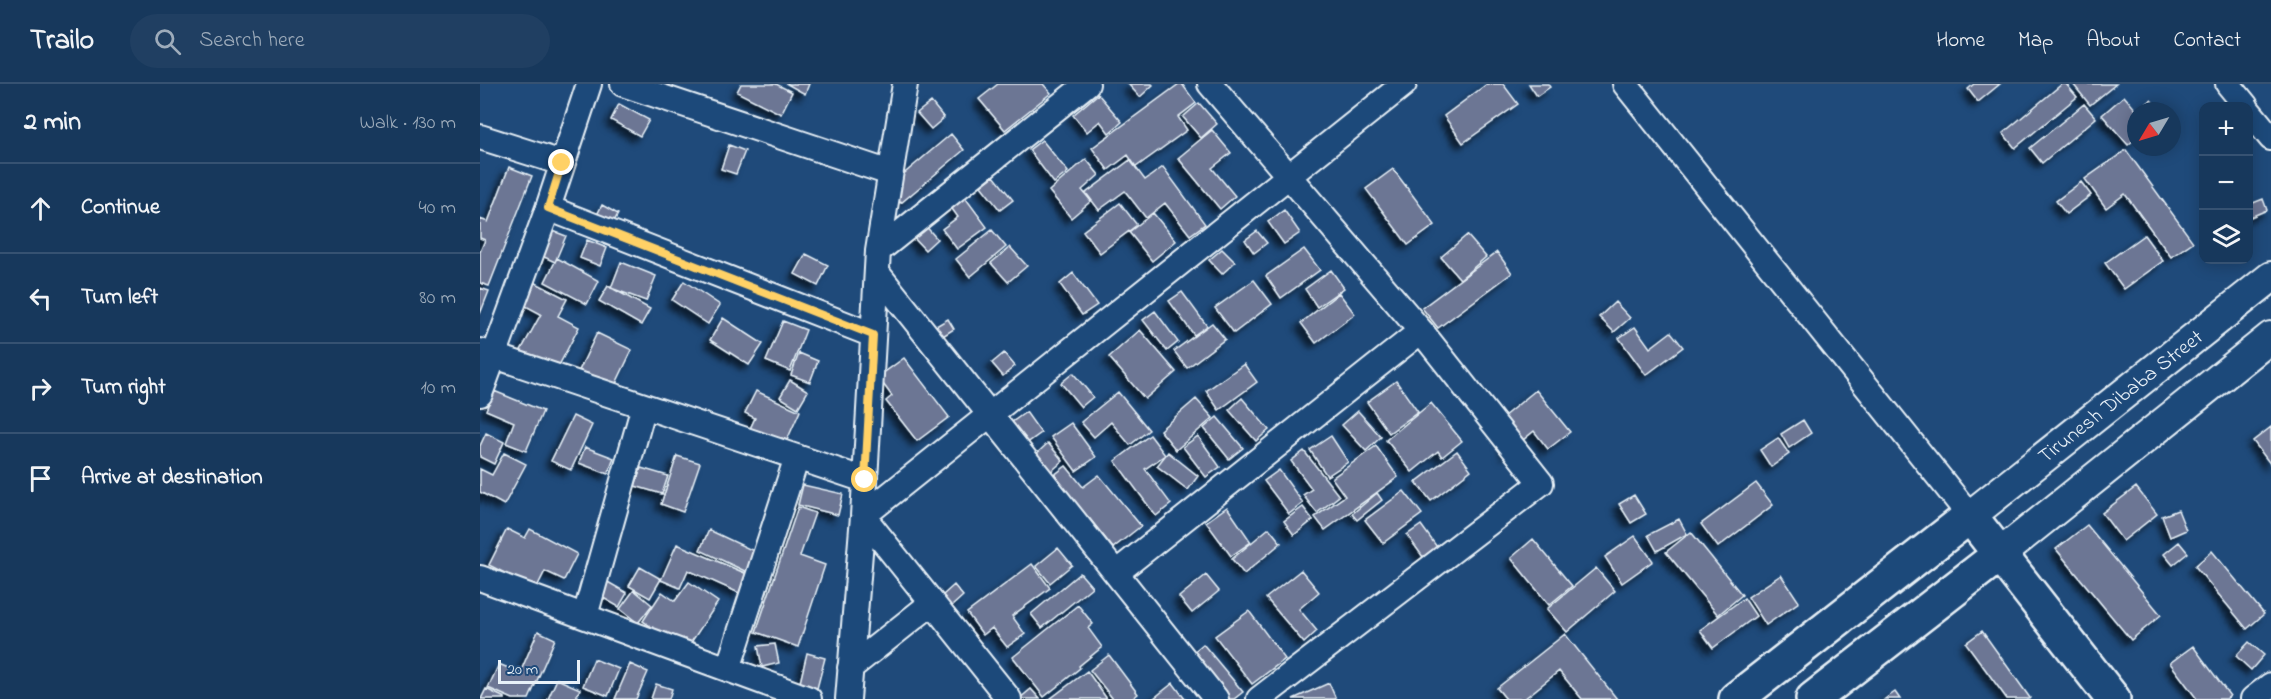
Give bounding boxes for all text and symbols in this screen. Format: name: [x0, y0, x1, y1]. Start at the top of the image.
search box: [130, 14, 550, 68]
text: Trailo: [30, 21, 94, 62]
icon: search: [151, 25, 184, 58]
text: Search here: [199, 25, 305, 57]
text: Home: [1936, 26, 1985, 56]
text: Map: [2018, 26, 2053, 56]
text: About: [2086, 26, 2140, 56]
text: Contact: [2173, 26, 2241, 56]
north arrow: [2127, 102, 2181, 156]
map controls: [2199, 102, 2253, 264]
button: +: [2199, 102, 2253, 156]
text: 2 min: [24, 104, 81, 142]
text: Walk · 130 m: [360, 109, 456, 138]
route end: [548, 149, 574, 175]
button: −: [2199, 156, 2253, 210]
icon: ahead: [24, 192, 57, 225]
text: Continue: [81, 192, 160, 224]
text: 40 m: [419, 194, 456, 223]
button: layers: [2199, 210, 2253, 264]
icon: left: [24, 282, 57, 315]
text: Turn left: [81, 282, 158, 314]
text: 80 m: [419, 284, 456, 313]
street label: Tirunesh Dibaba Street: [2032, 324, 2210, 472]
icon: right: [24, 372, 57, 405]
text: Turn right: [81, 372, 166, 404]
text: 10 m: [420, 374, 456, 403]
icon: arrive: [24, 462, 57, 495]
text: Arrive at destination: [81, 462, 263, 494]
route start: [851, 466, 877, 492]
scale bar: [498, 657, 580, 684]
text: 20 m: [507, 658, 538, 682]

